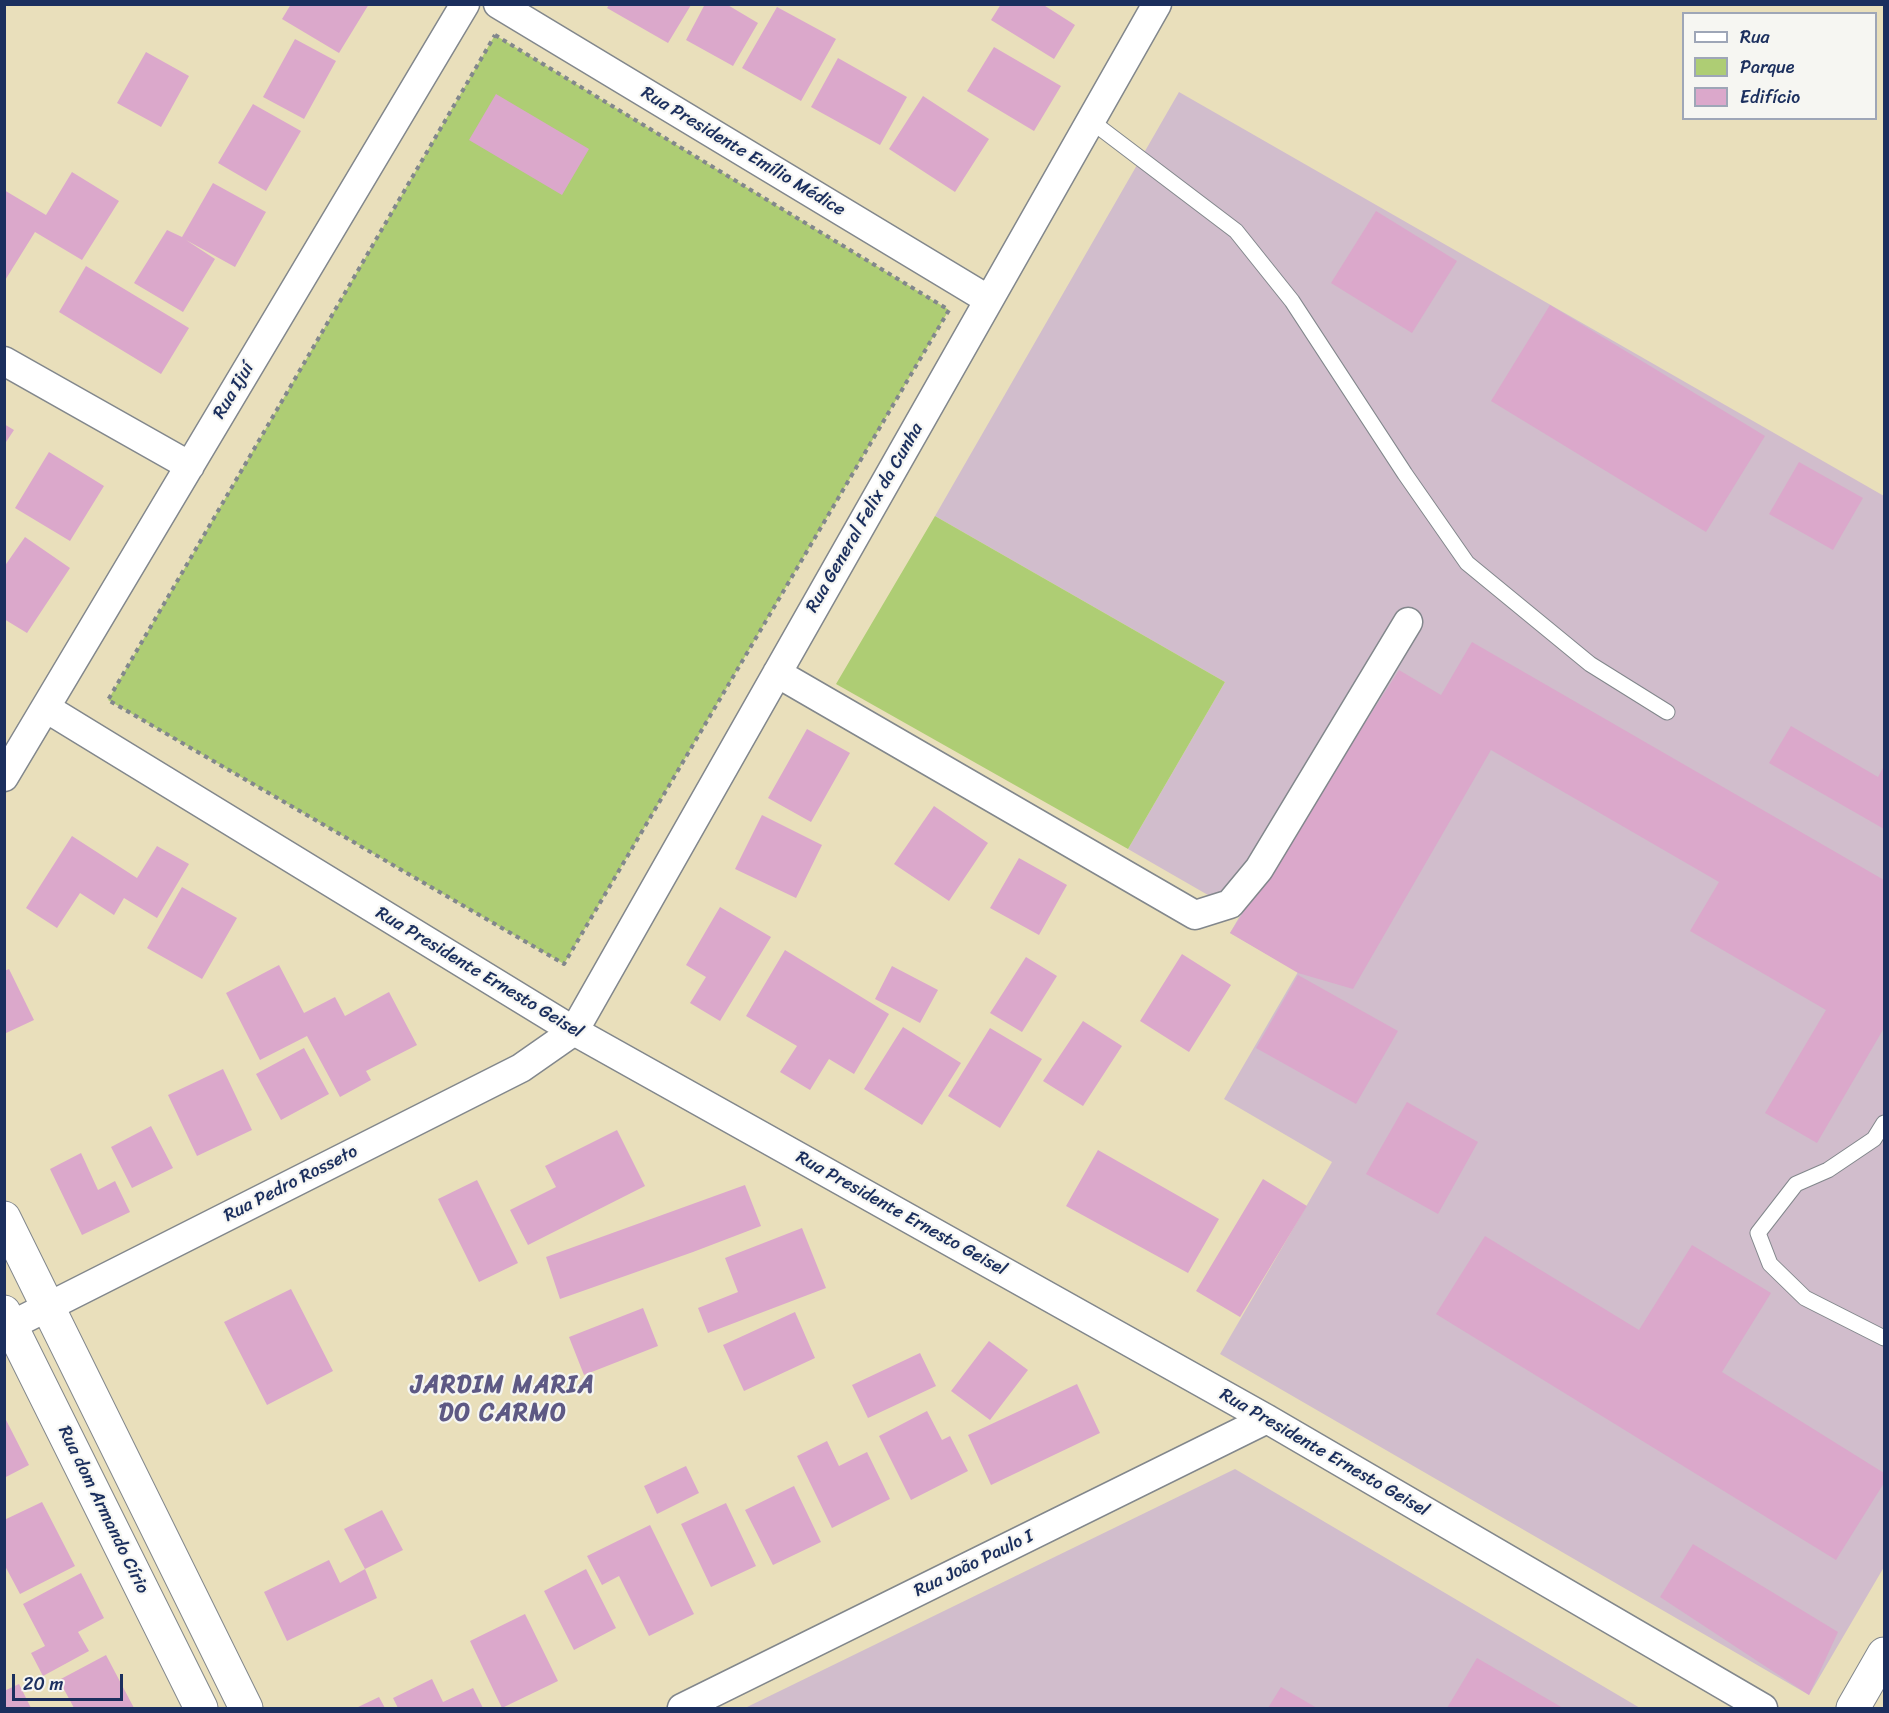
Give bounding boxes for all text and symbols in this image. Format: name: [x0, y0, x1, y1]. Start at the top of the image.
legend: [1682, 12, 1877, 120]
text: Rua: [1740, 21, 1770, 53]
text: Parque: [1740, 51, 1794, 83]
text: Edifício: [1740, 81, 1800, 113]
street label: Rua Presidente Emílio Médice: [637, 82, 849, 222]
street label: Rua Ijuí: [209, 359, 259, 423]
street label: Rua General Felix da Cunha: [802, 419, 928, 617]
street label: Rua Presidente Ernesto Geisel: [372, 903, 586, 1043]
street label: Rua Pedro Rosseto: [221, 1141, 361, 1227]
street label: Rua Presidente Ernesto Geisel: [792, 1147, 1010, 1281]
district label: JARDIM MARIA DO CARMO: [413, 1372, 593, 1428]
street label: Rua Presidente Ernesto Geisel: [1216, 1384, 1432, 1522]
street label: Rua dom Armando Círio: [53, 1422, 153, 1598]
street label: Rua João Paulo I: [911, 1526, 1037, 1602]
scale bar: [15, 1662, 126, 1700]
text: 20 m: [23, 1668, 63, 1700]

